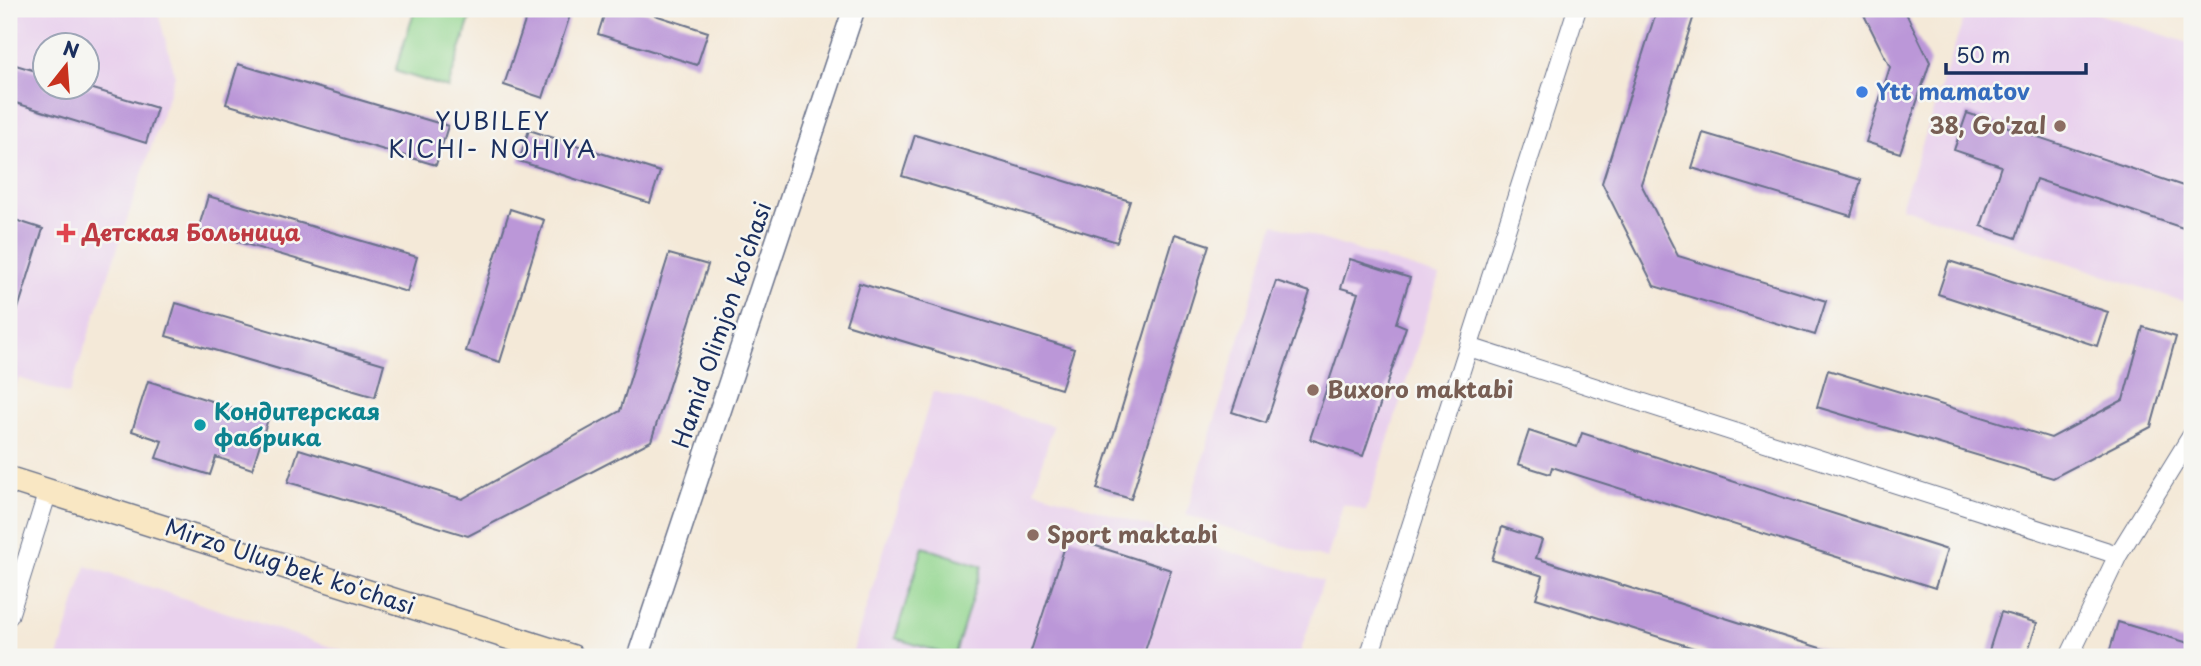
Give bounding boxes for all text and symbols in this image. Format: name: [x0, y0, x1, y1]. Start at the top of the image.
north arrow: [32, 32, 102, 102]
scale bar: [1946, 32, 2086, 76]
text: N: [60, 33, 83, 64]
text: 50 m: [1956, 38, 2010, 70]
place label: Ytt mamatov: [1876, 73, 2030, 108]
marker: Ytt mamatov: [1854, 84, 1870, 100]
district label: YUBILEY KICHI- NOHIYA: [388, 102, 598, 166]
place label: 38, Go'zal: [1930, 107, 2046, 142]
marker: 38, Go'zal: [2052, 118, 2068, 134]
street label: Hamid Olimjon ko'chasi: [662, 197, 779, 452]
place label: Детская Больница: [81, 214, 301, 249]
marker: Детская Больница: [56, 223, 76, 243]
place label: Buxoro maktabi: [1327, 371, 1513, 406]
marker: Buxoro maktabi: [1305, 382, 1321, 398]
place label: Кондитерская фабрика: [214, 393, 380, 454]
marker: Кондитерская фабрика: [192, 417, 208, 433]
street label: Mirzo Ulug'bek ko'chasi: [161, 509, 420, 623]
place label: Sport maktabi: [1047, 516, 1218, 551]
marker: Sport maktabi: [1025, 527, 1041, 543]

